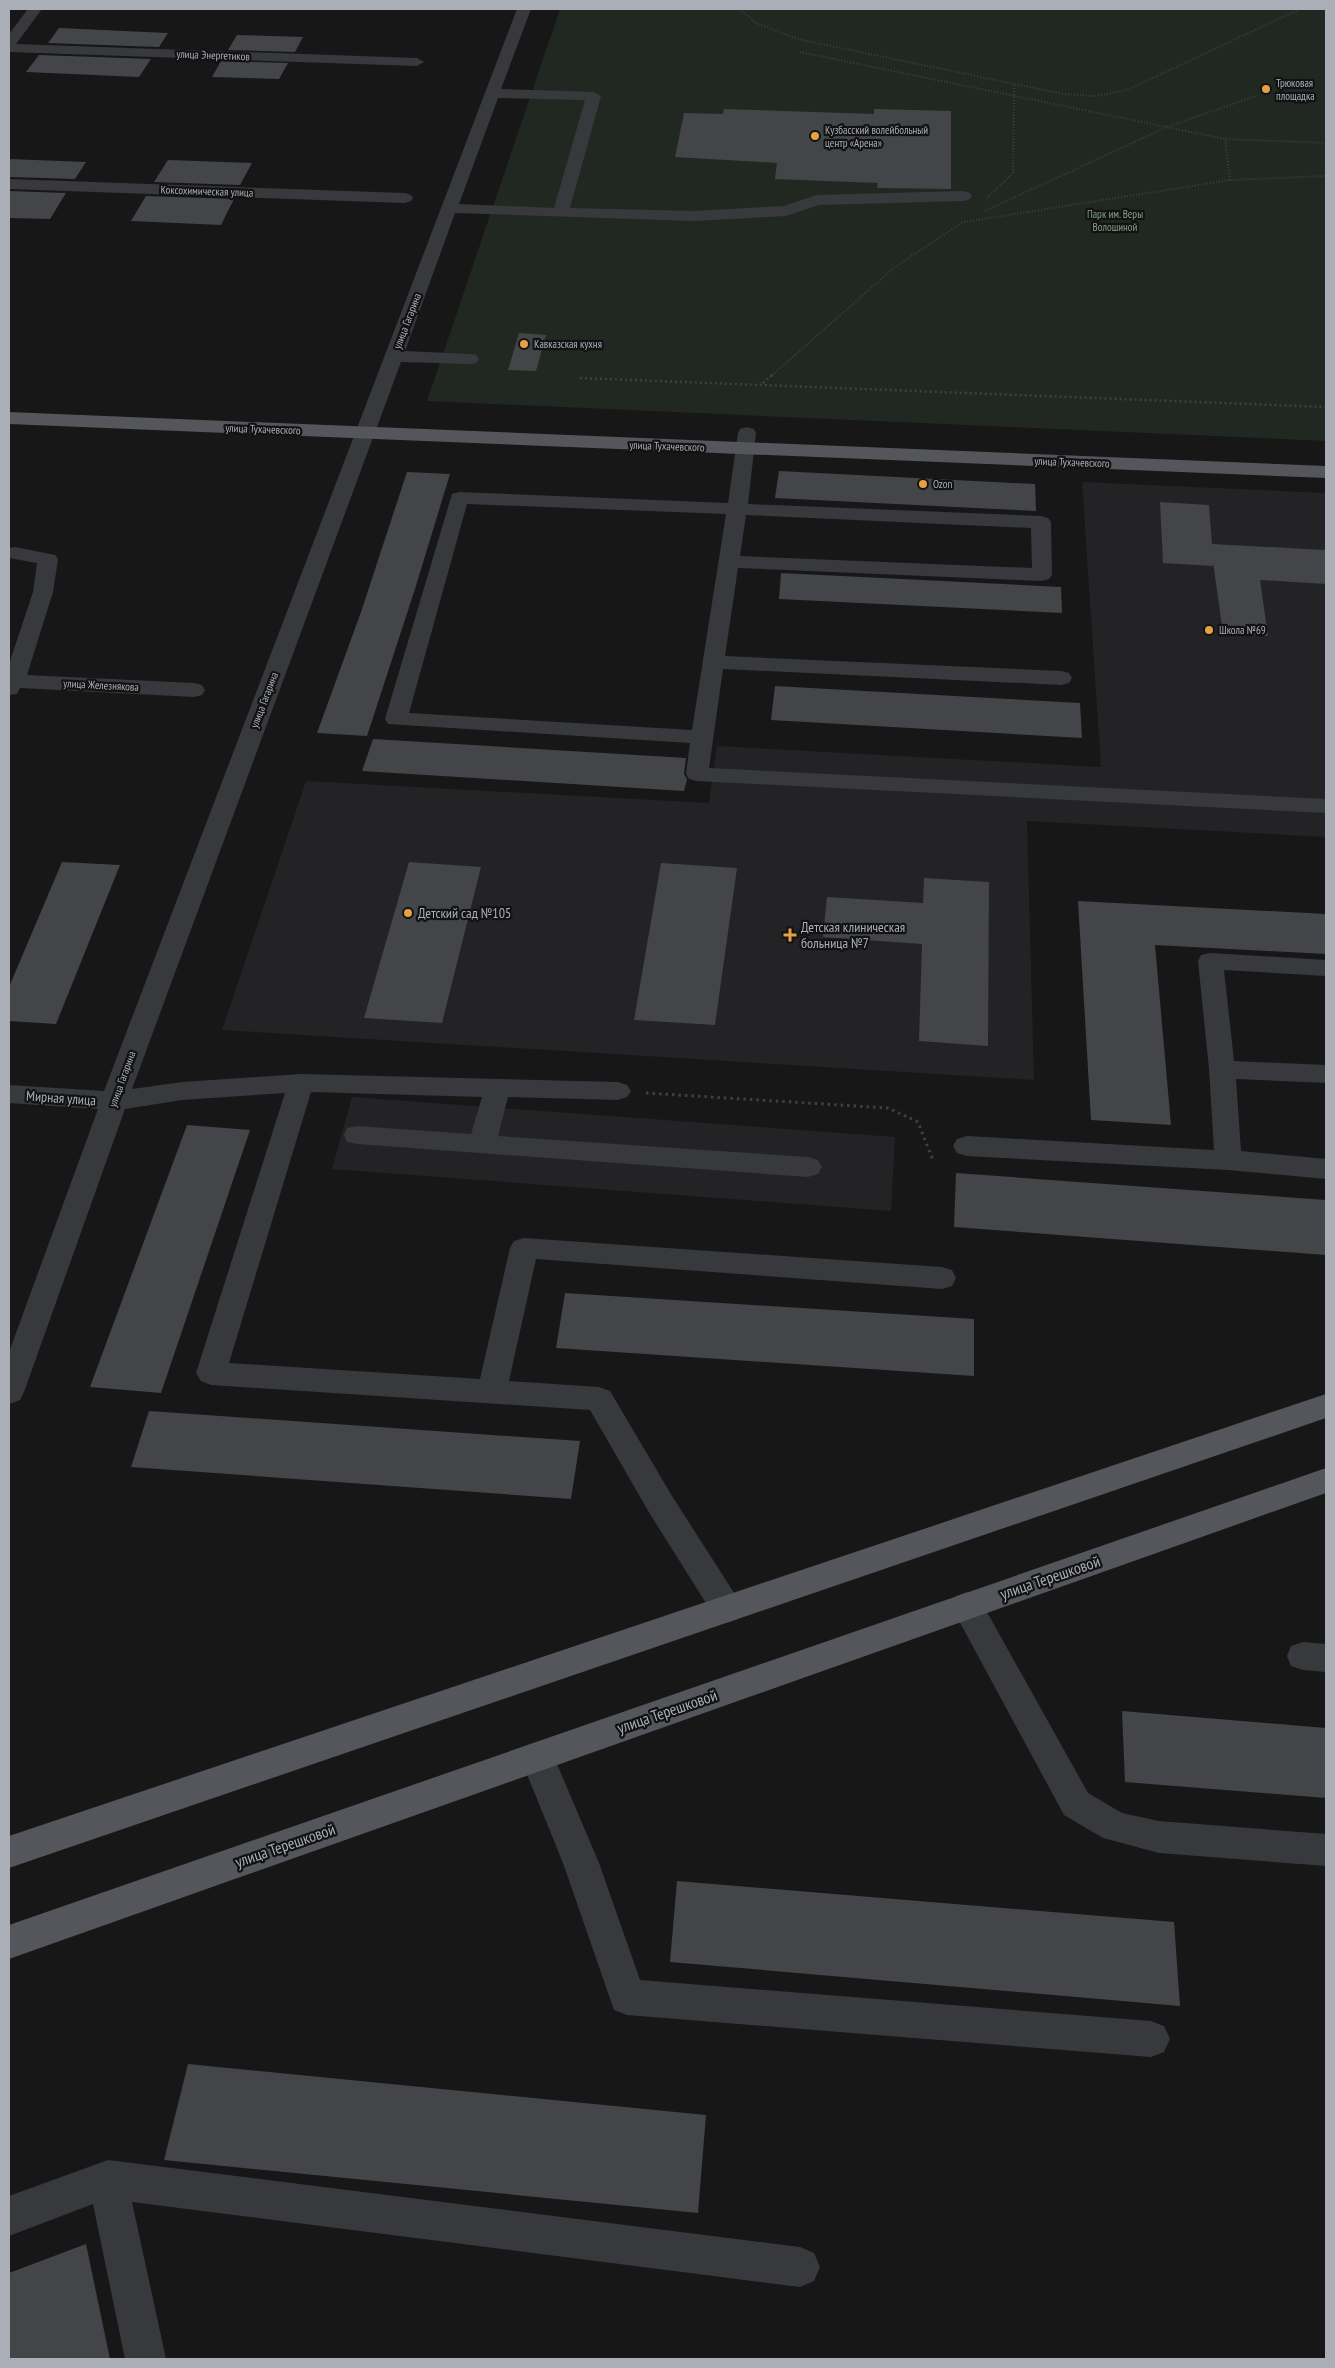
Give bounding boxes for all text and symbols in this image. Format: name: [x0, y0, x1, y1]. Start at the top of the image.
street label: улица Энергетиков: [176, 47, 251, 63]
place label: Трюковая площадка: [1276, 76, 1315, 103]
marker: Трюковая площадка: [1260, 83, 1272, 95]
place label: Кузбасский волейбольный центр «Арена»: [825, 123, 928, 150]
marker: Кузбасский волейбольный центр «Арена»: [809, 130, 821, 142]
street label: Коксохимическая улица: [161, 182, 253, 200]
park label: Парк им. Веры Волошиной: [1087, 207, 1143, 234]
street label: улица Гагарина: [390, 291, 424, 351]
place label: Кавказская кухня: [534, 337, 602, 351]
marker: Кавказская кухня: [518, 338, 530, 350]
street label: улица Тухачевского: [225, 421, 301, 437]
street label: улица Тухачевского: [629, 438, 705, 454]
street label: улица Тухачевского: [1034, 454, 1110, 470]
place label: Ozon: [933, 477, 952, 491]
marker: Ozon: [917, 478, 929, 490]
place label: Школа №69: [1219, 623, 1266, 637]
marker: Школа №69: [1203, 624, 1215, 636]
street label: улица Гагарина: [247, 670, 281, 730]
street label: улица Железнякова: [63, 676, 139, 694]
place label: Детский сад №105: [418, 904, 511, 922]
marker: Детский сад №105: [402, 907, 414, 919]
place label: Детская клиническая больница №7: [801, 918, 905, 952]
marker: Детская клиническая больница №7: [783, 928, 797, 942]
street label: улица Гагарина: [105, 1049, 139, 1109]
street label: Мирная улица: [26, 1087, 96, 1109]
street label: улица Терешковой: [997, 1551, 1103, 1603]
street label: улица Терешковой: [614, 1685, 720, 1737]
street label: улица Терешковой: [232, 1819, 338, 1871]

